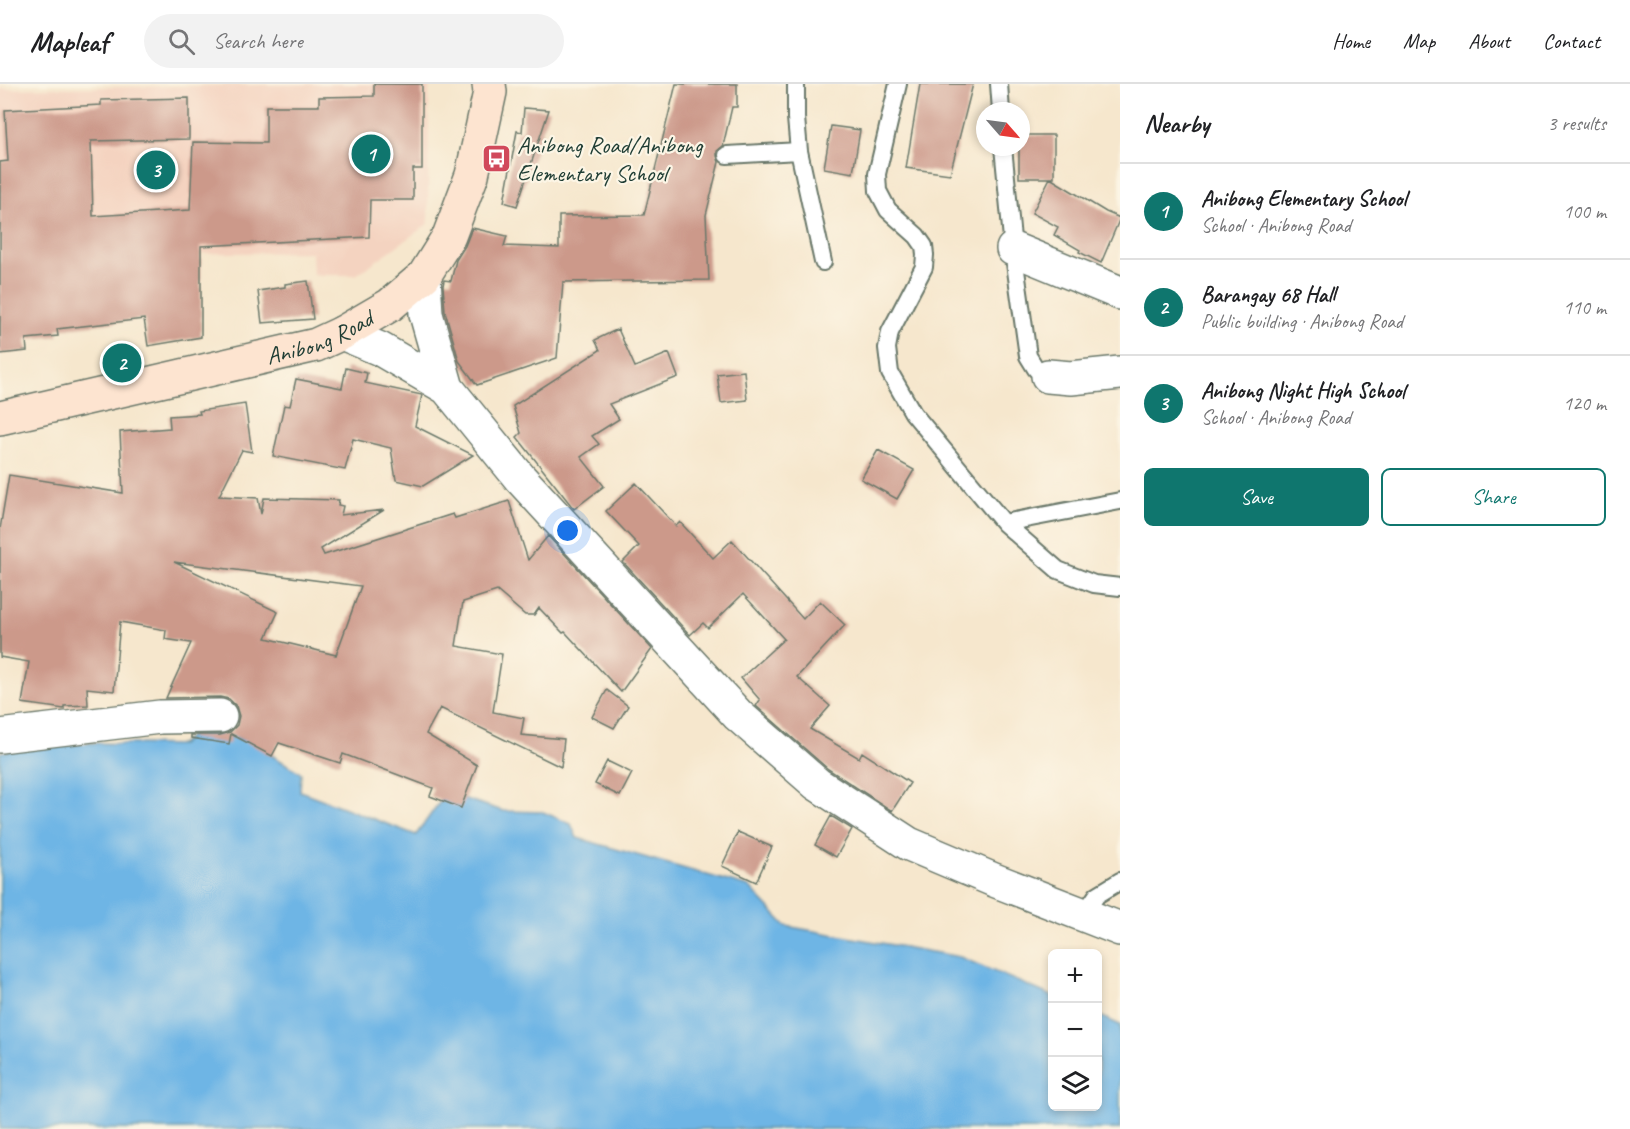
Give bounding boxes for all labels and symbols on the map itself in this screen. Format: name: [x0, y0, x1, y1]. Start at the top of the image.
north arrow: [976, 102, 1030, 156]
place label: Anibong Road/Anibong Elementary School: [517, 130, 704, 188]
pin: 1: [352, 132, 391, 176]
bus stop icon: Anibong Road/Anibong Elementary School: [480, 143, 512, 175]
pin: 3: [136, 148, 176, 193]
street label: Anibong Road: [263, 302, 381, 371]
pin: 2: [102, 340, 142, 386]
your location: [553, 516, 582, 545]

